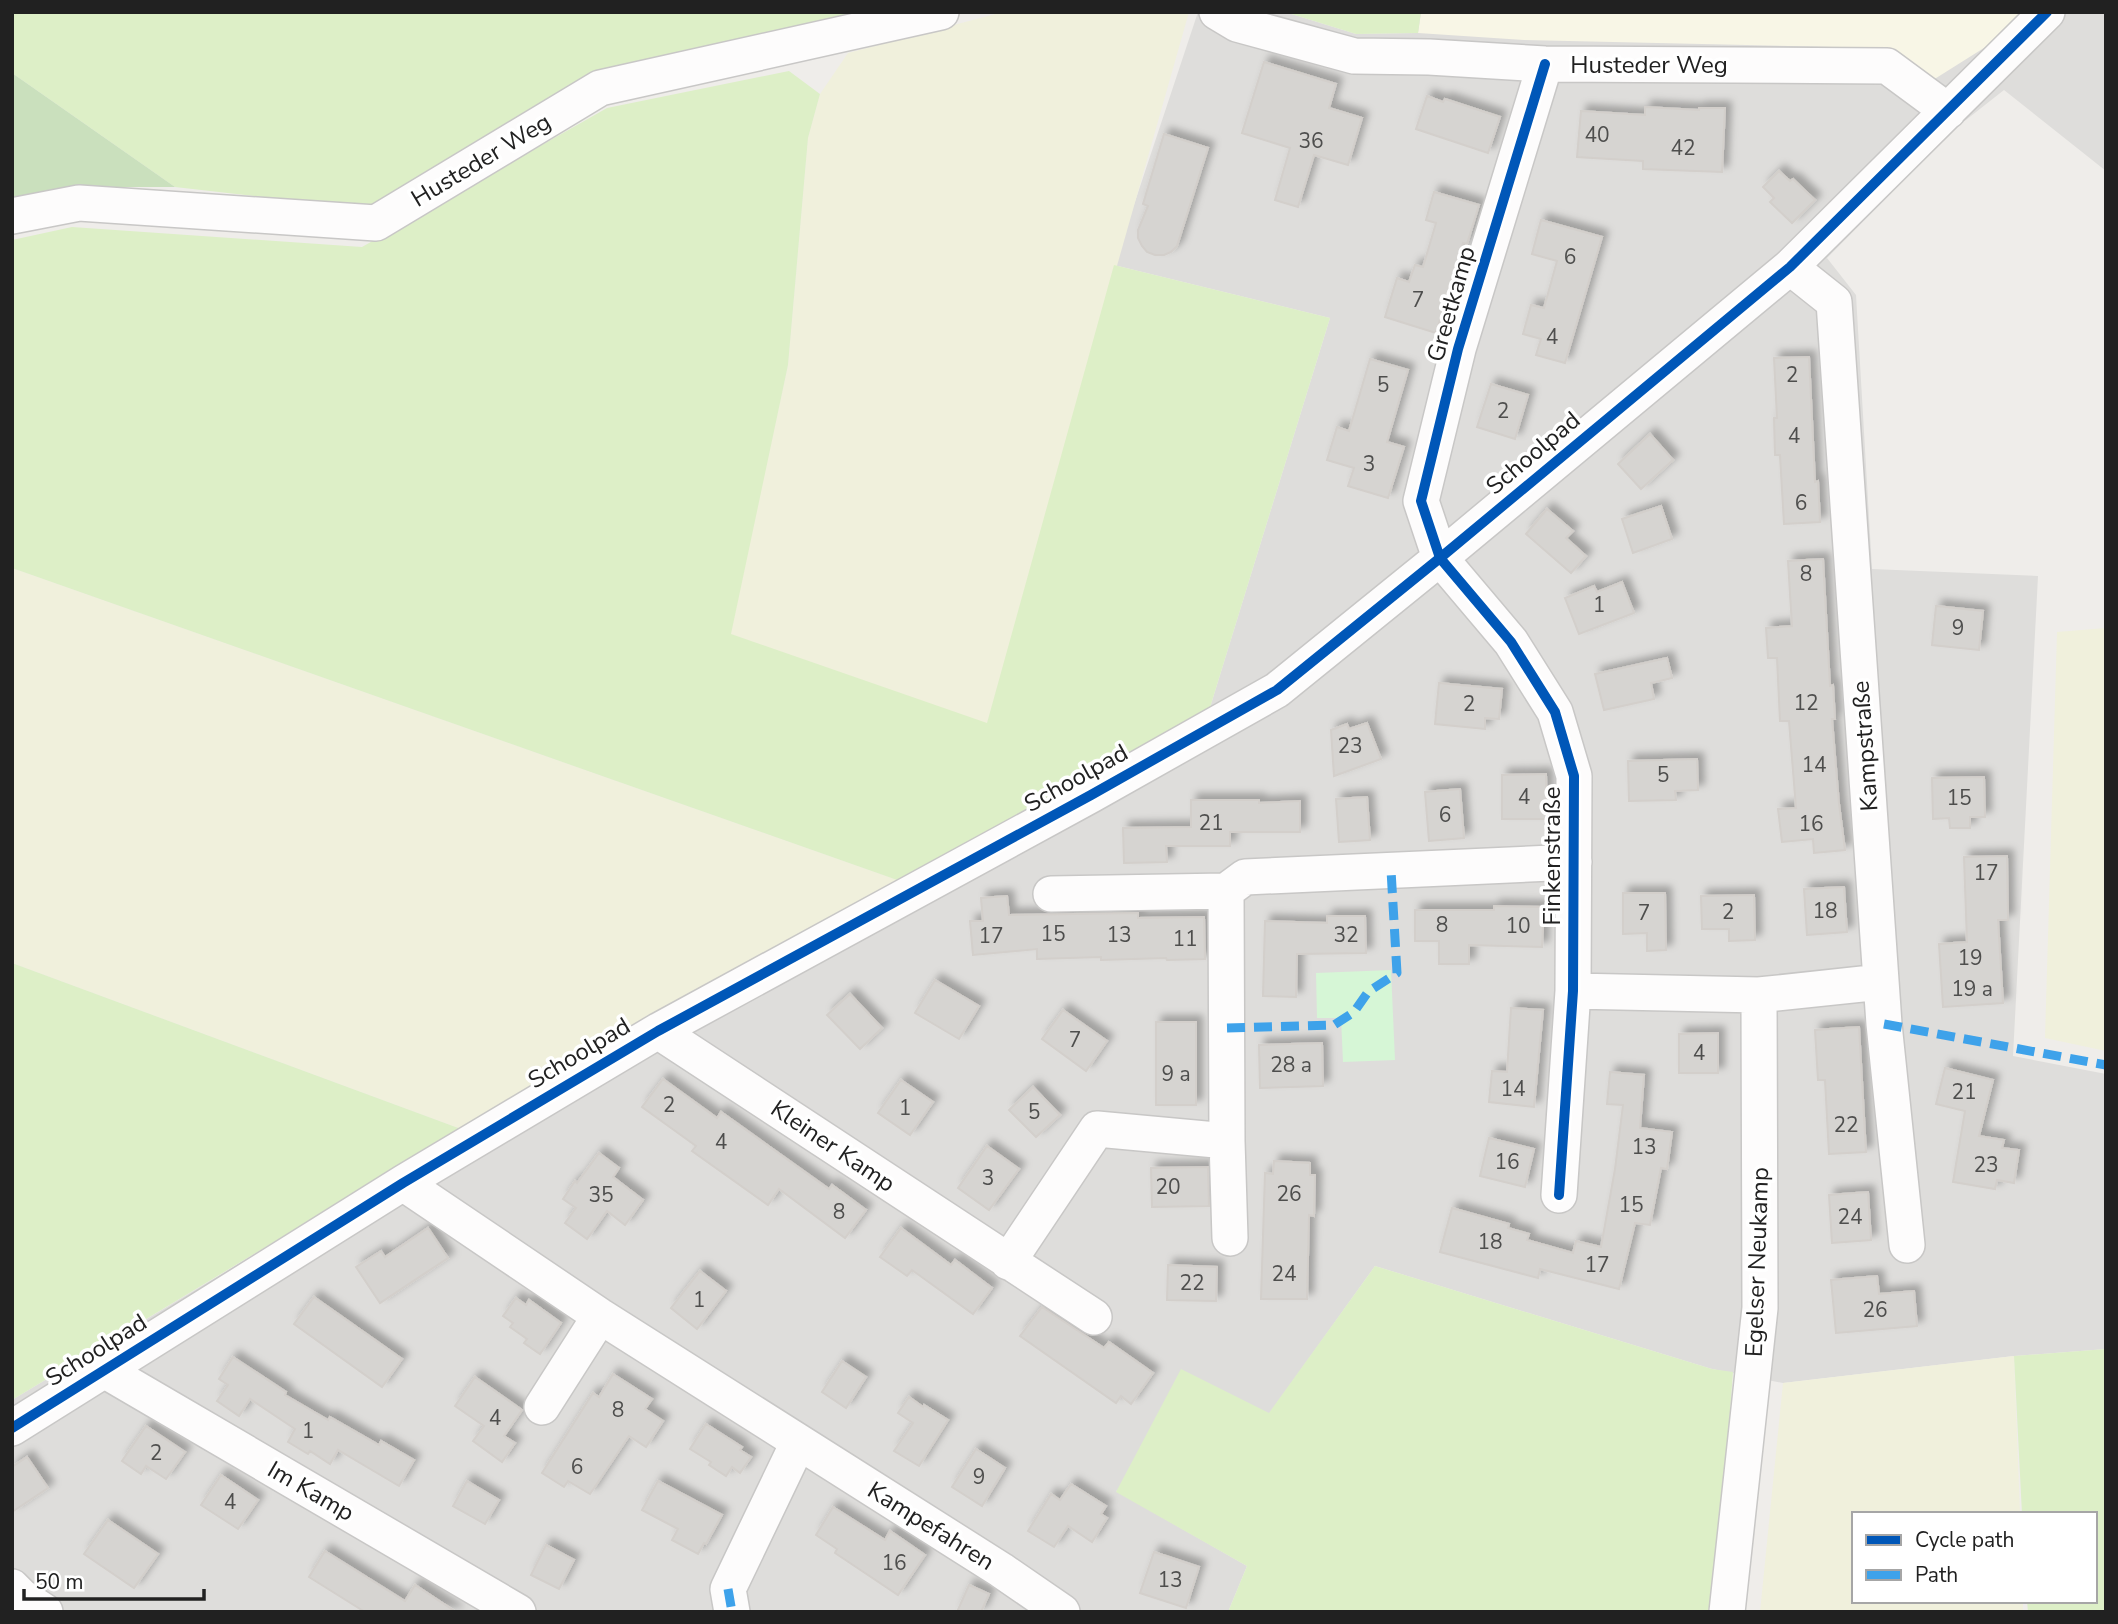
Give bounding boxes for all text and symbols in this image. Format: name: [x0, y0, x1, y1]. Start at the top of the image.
street label: Husteder Weg: [1570, 49, 1728, 81]
street label: Husteder Weg: [405, 106, 557, 214]
house number: 40: [1584, 121, 1610, 149]
house number: 36: [1298, 127, 1324, 155]
house number: 42: [1670, 134, 1696, 162]
street label: Greetkamp: [1419, 242, 1483, 366]
house number: 6: [1564, 243, 1576, 271]
house number: 7: [1412, 286, 1424, 314]
house number: 4: [1546, 323, 1558, 351]
house number: 2: [1786, 361, 1798, 389]
house number: 5: [1377, 371, 1389, 399]
house number: 2: [1497, 397, 1509, 425]
street label: Schoolpad: [1479, 404, 1587, 502]
house number: 4: [1788, 422, 1800, 450]
house number: 3: [1363, 450, 1375, 478]
house number: 6: [1795, 489, 1807, 517]
house number: 8: [1800, 560, 1812, 588]
house number: 1: [1593, 591, 1605, 619]
house number: 9: [1952, 614, 1964, 642]
street label: Kampstraße: [1844, 680, 1886, 812]
house number: 12: [1793, 689, 1819, 717]
house number: 2: [1463, 690, 1475, 718]
house number: 23: [1337, 732, 1363, 760]
street label: Schoolpad: [1018, 736, 1134, 820]
house number: 14: [1801, 751, 1827, 779]
house number: 5: [1657, 761, 1669, 789]
house number: 4: [1518, 783, 1530, 811]
house number: 15: [1946, 784, 1972, 812]
street label: Finkenstraße: [1536, 787, 1568, 926]
house number: 6: [1439, 801, 1451, 829]
house number: 21: [1198, 809, 1224, 837]
house number: 16: [1798, 810, 1824, 838]
house number: 17: [1973, 859, 1999, 887]
house number: 18: [1812, 897, 1838, 925]
house number: 2: [1722, 898, 1734, 926]
house number: 7: [1638, 899, 1650, 927]
house number: 8: [1436, 911, 1448, 939]
house number: 10: [1505, 912, 1531, 940]
house number: 15: [1040, 920, 1066, 948]
house number: 13: [1106, 921, 1132, 949]
house number: 32: [1333, 921, 1359, 949]
house number: 17: [978, 922, 1004, 950]
house number: 11: [1172, 925, 1198, 953]
house number: 19: [1957, 944, 1983, 972]
house number: 19 a: [1951, 975, 1993, 1003]
street label: Schoolpad: [522, 1010, 636, 1096]
house number: 7: [1069, 1026, 1081, 1054]
house number: 4: [1693, 1039, 1705, 1067]
house number: 28 a: [1270, 1051, 1312, 1079]
house number: 9 a: [1161, 1060, 1191, 1088]
house number: 14: [1500, 1075, 1526, 1103]
house number: 21: [1951, 1078, 1977, 1106]
house number: 2: [663, 1091, 675, 1119]
street label: Kleiner Kamp: [764, 1093, 902, 1199]
house number: 1: [899, 1094, 911, 1122]
house number: 5: [1028, 1098, 1040, 1126]
house number: 22: [1833, 1111, 1859, 1139]
house number: 4: [715, 1128, 727, 1156]
house number: 13: [1631, 1133, 1657, 1161]
house number: 16: [1494, 1148, 1520, 1176]
house number: 23: [1973, 1151, 1999, 1179]
house number: 3: [982, 1164, 994, 1192]
street label: Egelser Neukamp: [1738, 1167, 1776, 1357]
house number: 20: [1155, 1173, 1181, 1201]
house number: 26: [1276, 1180, 1302, 1208]
house number: 35: [588, 1181, 614, 1209]
house number: 15: [1618, 1191, 1644, 1219]
house number: 8: [833, 1198, 845, 1226]
house number: 24: [1837, 1203, 1863, 1231]
house number: 18: [1477, 1228, 1503, 1256]
house number: 17: [1584, 1251, 1610, 1279]
house number: 24: [1271, 1260, 1297, 1288]
house number: 22: [1179, 1269, 1205, 1297]
house number: 1: [693, 1286, 705, 1314]
house number: 26: [1862, 1296, 1888, 1324]
street label: Schoolpad: [39, 1306, 153, 1394]
house number: 8: [612, 1396, 624, 1424]
house number: 4: [489, 1404, 501, 1432]
house number: 1: [302, 1417, 314, 1445]
house number: 2: [150, 1439, 162, 1467]
street label: Im Kamp: [262, 1453, 360, 1529]
house number: 6: [571, 1453, 583, 1481]
house number: 9: [973, 1463, 985, 1491]
street label: Kampefahren: [861, 1474, 1001, 1578]
house number: 4: [224, 1488, 236, 1516]
legend: [1852, 1512, 2097, 1603]
text: Cycle path: [1915, 1526, 2014, 1554]
house number: 16: [881, 1549, 907, 1577]
scale bar: [24, 1558, 205, 1602]
text: Path: [1915, 1561, 1958, 1589]
house number: 13: [1157, 1566, 1183, 1594]
text: 50 m: [35, 1568, 84, 1596]

